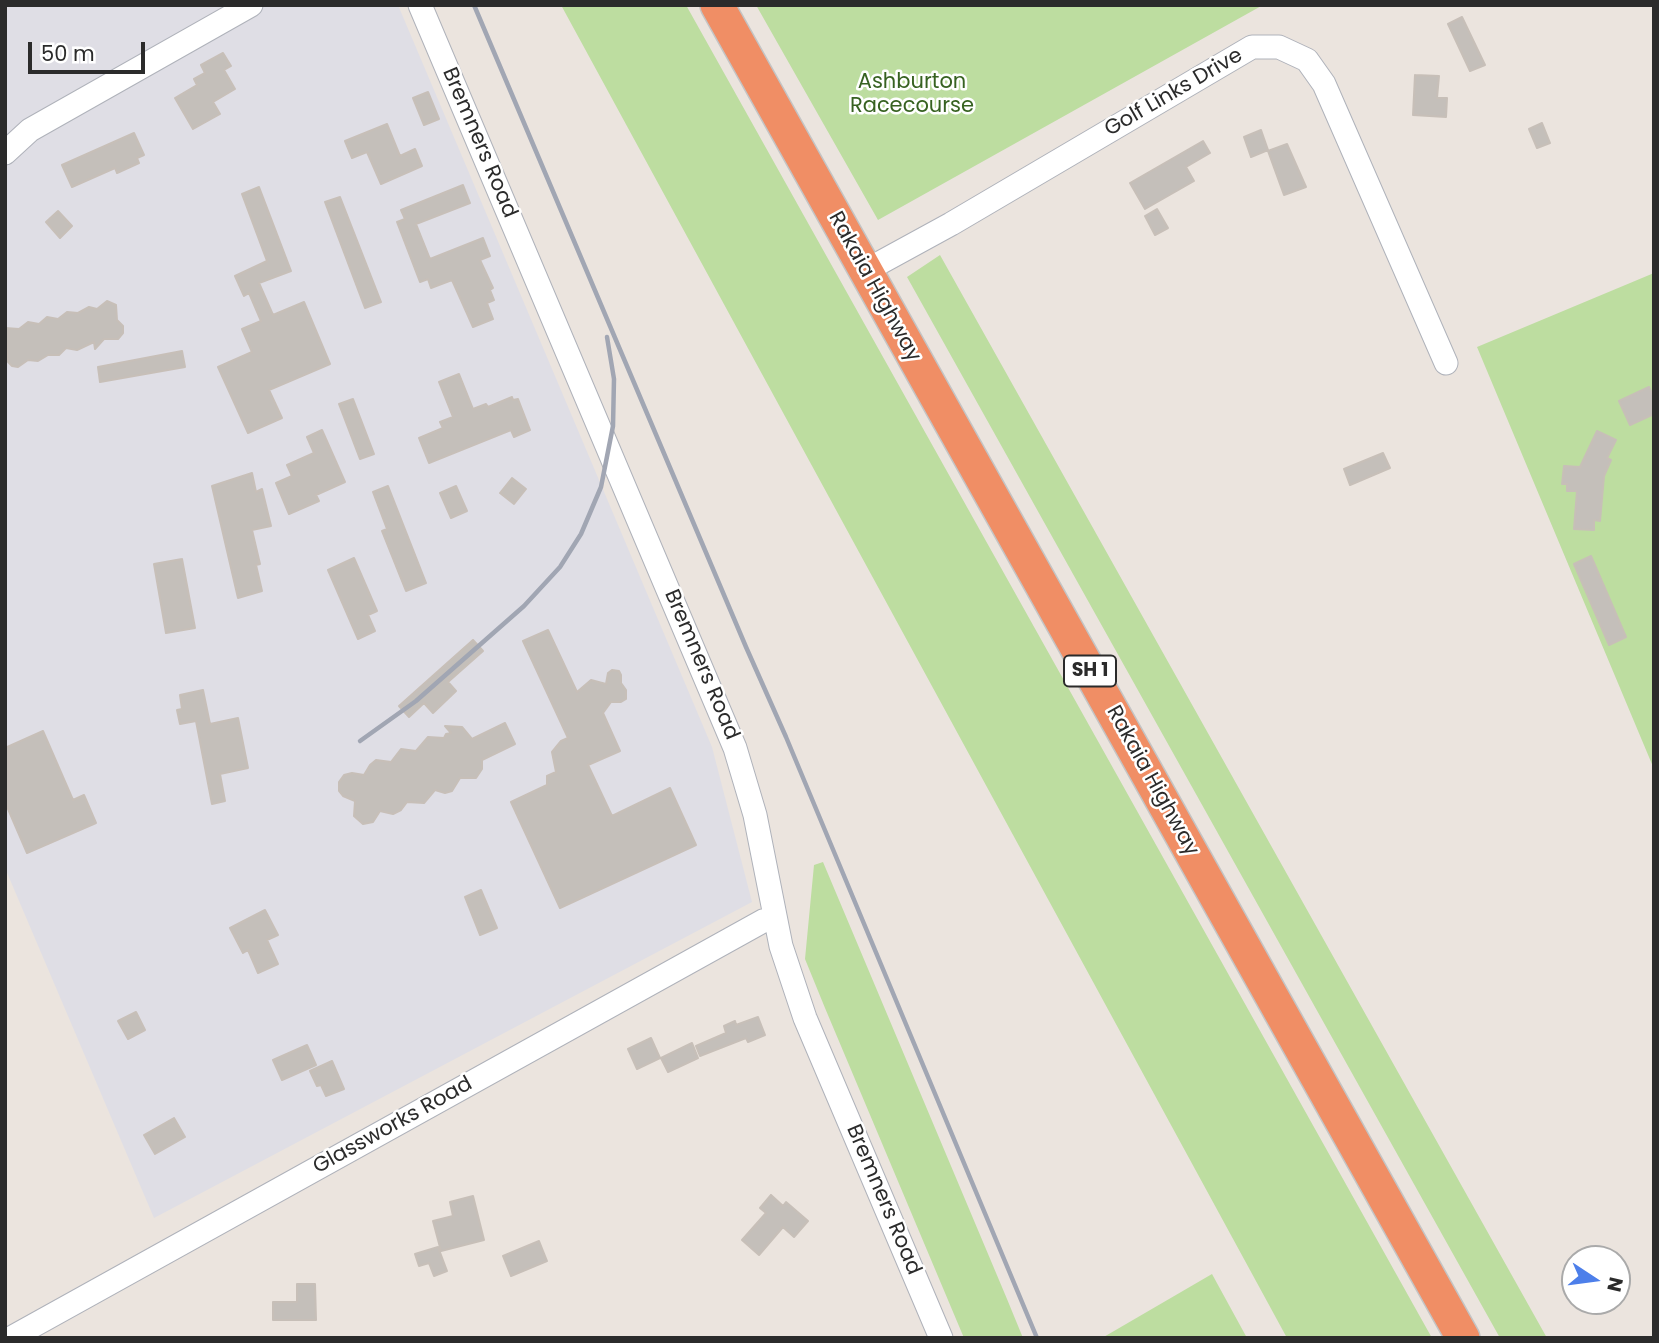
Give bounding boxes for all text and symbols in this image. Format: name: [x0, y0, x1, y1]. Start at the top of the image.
scale bar: [32, 28, 149, 72]
text: 50 m: [41, 39, 95, 68]
street label: Golf Links Drive: [1101, 43, 1247, 143]
street label: Bremners Road: [436, 64, 522, 222]
park label: Ashburton Racecourse: [850, 70, 974, 120]
street label: Rakaia Highway: [822, 208, 926, 366]
street label: Bremners Road: [658, 586, 744, 744]
road number: SH 1: [1064, 656, 1116, 686]
street label: Rakaia Highway: [1100, 702, 1204, 860]
street label: Glassworks Road: [309, 1072, 477, 1180]
street label: Bremners Road: [840, 1121, 926, 1279]
north arrow: [1561, 1245, 1631, 1315]
text: N: [1600, 1274, 1630, 1294]

